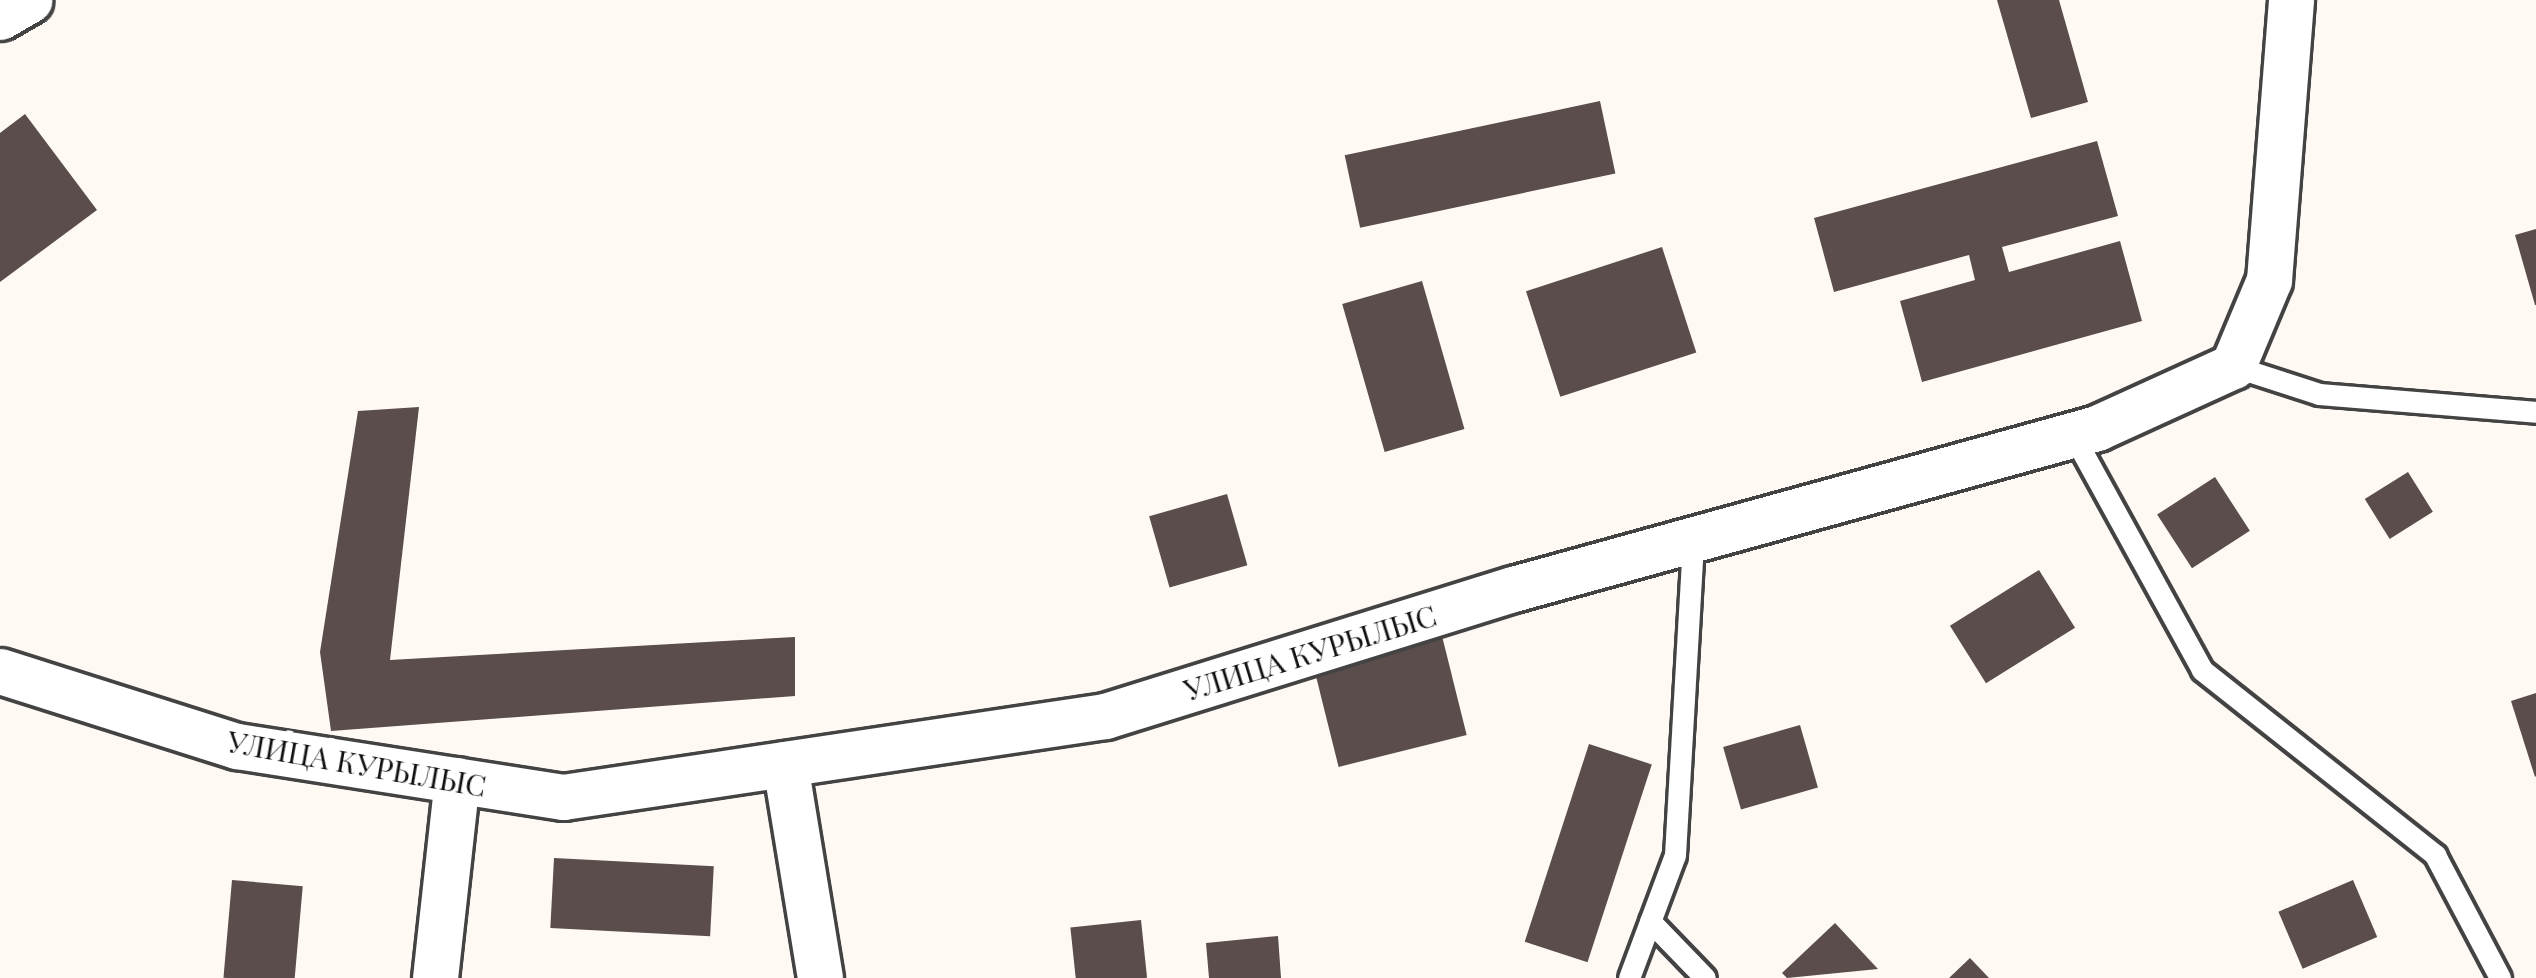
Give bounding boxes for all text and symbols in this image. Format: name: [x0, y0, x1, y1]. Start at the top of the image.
street label: УЛИЦА КУРЫЛЫС: [1179, 596, 1441, 708]
street label: УЛИЦА КУРЫЛЫС: [225, 723, 489, 803]

